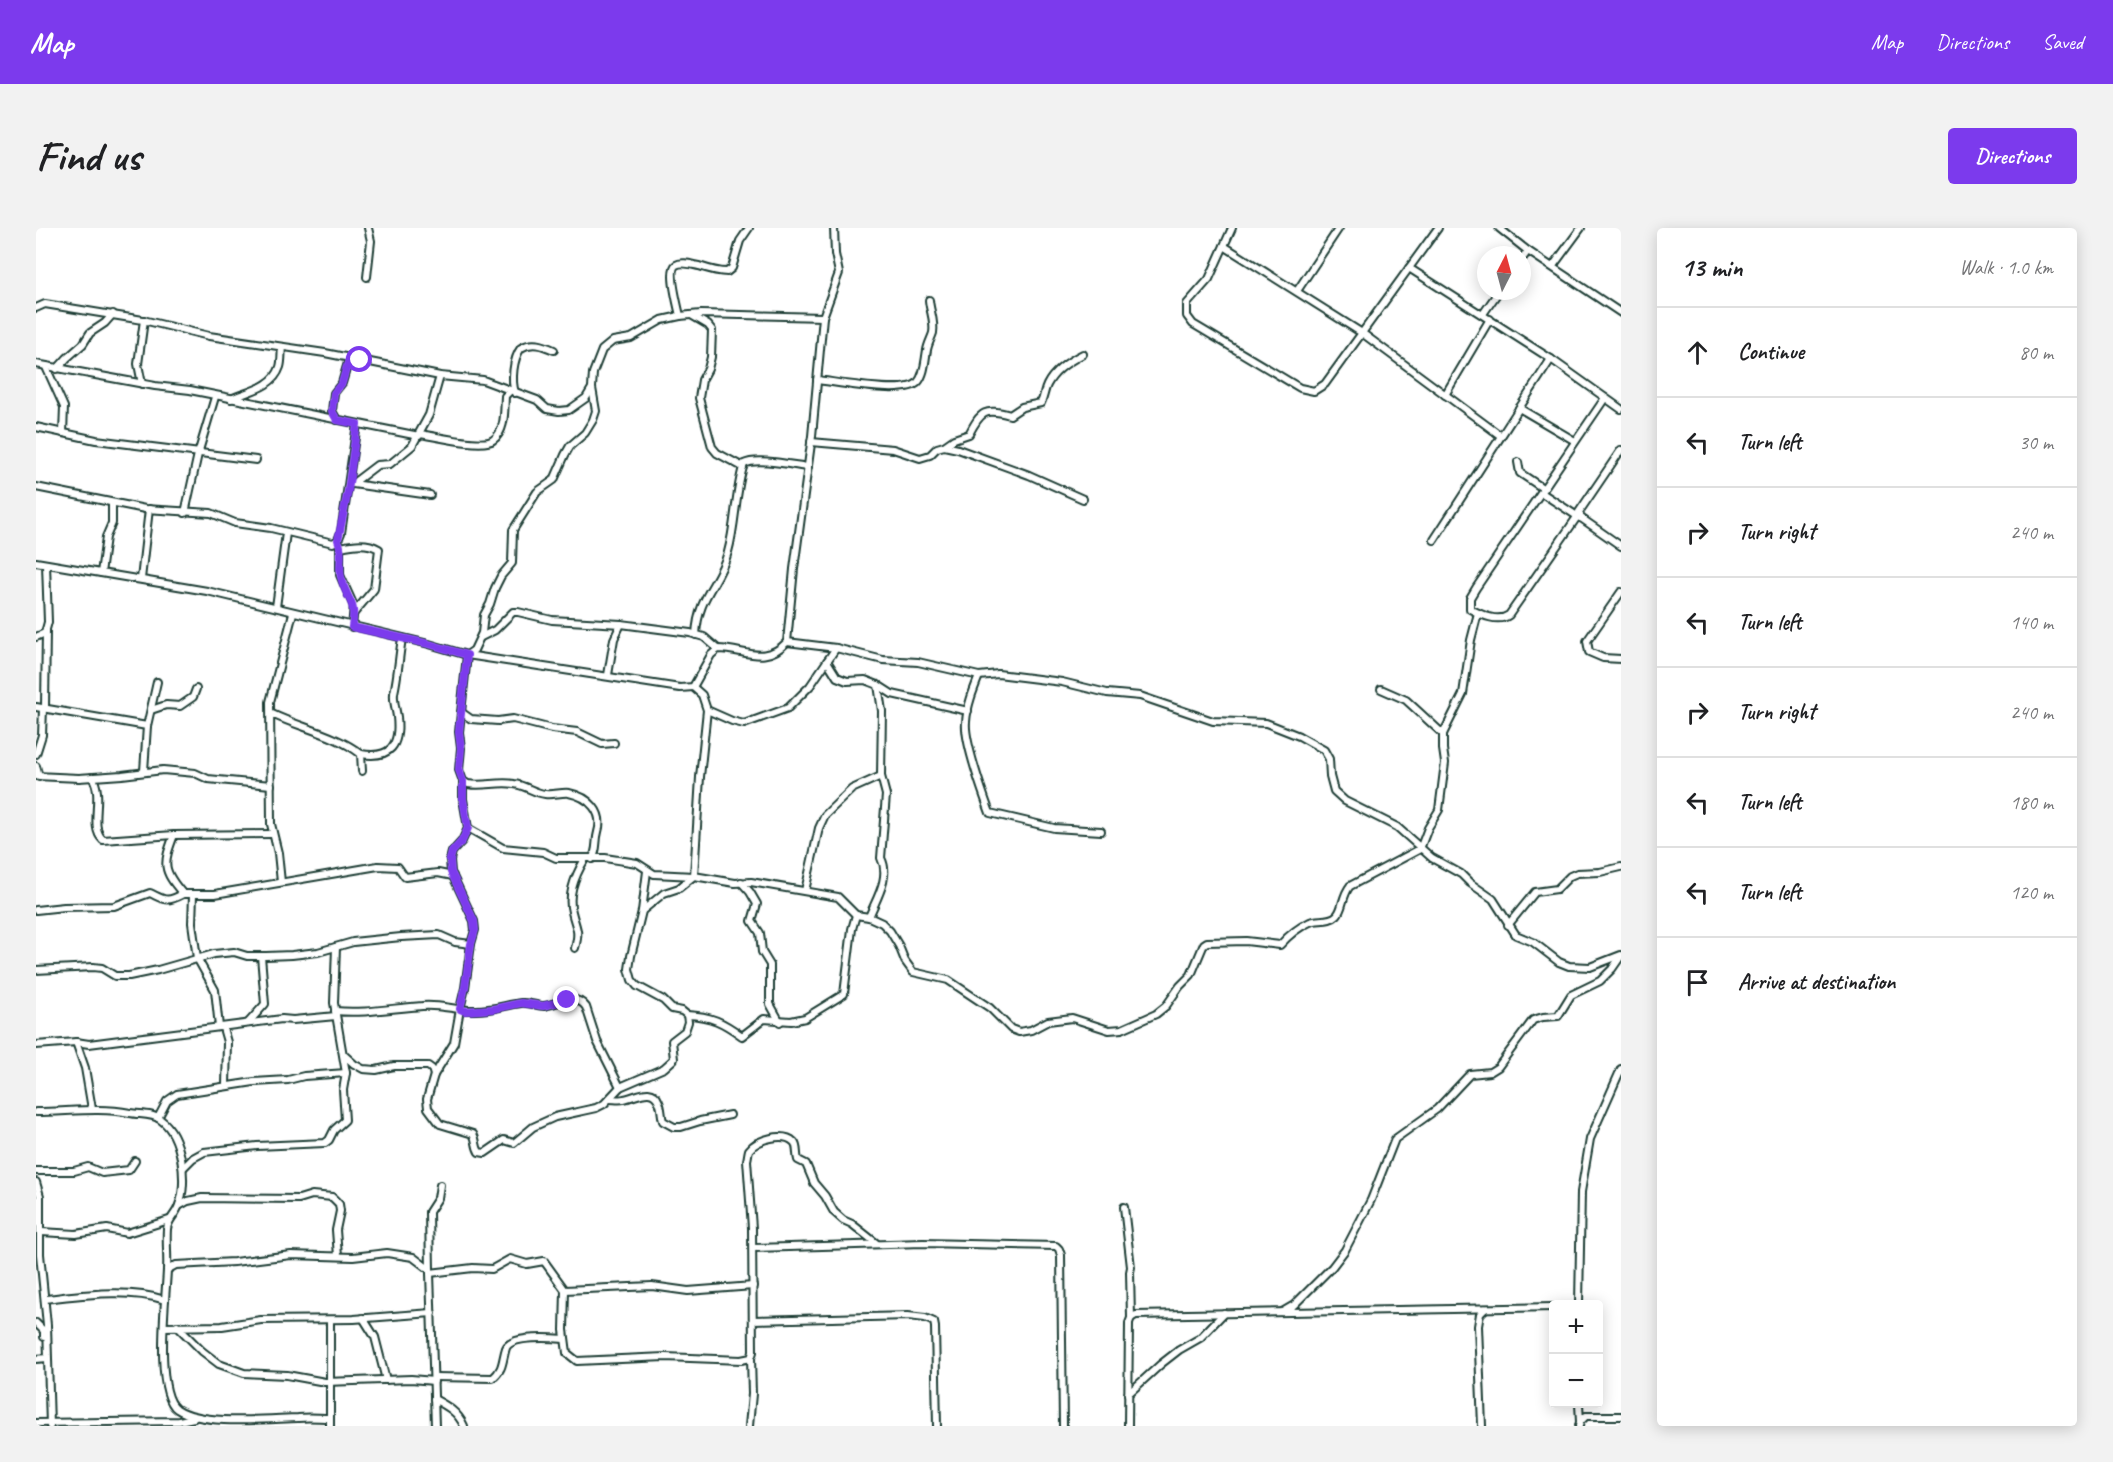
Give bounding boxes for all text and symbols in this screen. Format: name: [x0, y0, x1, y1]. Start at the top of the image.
text: Map: [30, 25, 73, 60]
text: Map: [1871, 29, 1903, 55]
text: Directions: [1936, 29, 2009, 55]
text: Saved: [2042, 29, 2083, 55]
button: Directions: [1948, 128, 2077, 184]
text: Find us: [36, 130, 141, 183]
north arrow: [1477, 246, 1531, 300]
text: 13 min: [1681, 251, 1743, 284]
text: Walk · 1.0 km: [1959, 255, 2053, 280]
icon: ahead: [1681, 336, 1714, 369]
text: Continue: [1738, 338, 1804, 366]
text: 80 m: [2019, 340, 2053, 365]
route start: [346, 346, 372, 372]
icon: left: [1681, 426, 1714, 459]
text: Turn left: [1738, 428, 1802, 456]
text: 30 m: [2019, 430, 2053, 455]
icon: right: [1681, 516, 1714, 549]
text: Turn right: [1738, 518, 1815, 546]
text: 240 m: [2010, 520, 2053, 545]
icon: left: [1681, 606, 1714, 639]
text: Turn left: [1738, 608, 1802, 636]
text: 140 m: [2010, 610, 2053, 635]
icon: right: [1681, 696, 1714, 729]
text: Turn right: [1738, 698, 1815, 726]
text: 240 m: [2010, 700, 2053, 725]
icon: left: [1681, 786, 1714, 819]
text: Turn left: [1738, 788, 1802, 816]
text: 180 m: [2010, 790, 2053, 815]
icon: left: [1681, 876, 1714, 909]
text: Turn left: [1738, 878, 1802, 906]
text: 120 m: [2010, 880, 2053, 905]
icon: arrive: [1681, 966, 1714, 999]
text: Arrive at destination: [1738, 968, 1895, 996]
route end: [553, 986, 579, 1012]
map controls: [1549, 1300, 1603, 1408]
button: +: [1549, 1300, 1603, 1354]
button: −: [1549, 1354, 1603, 1408]

